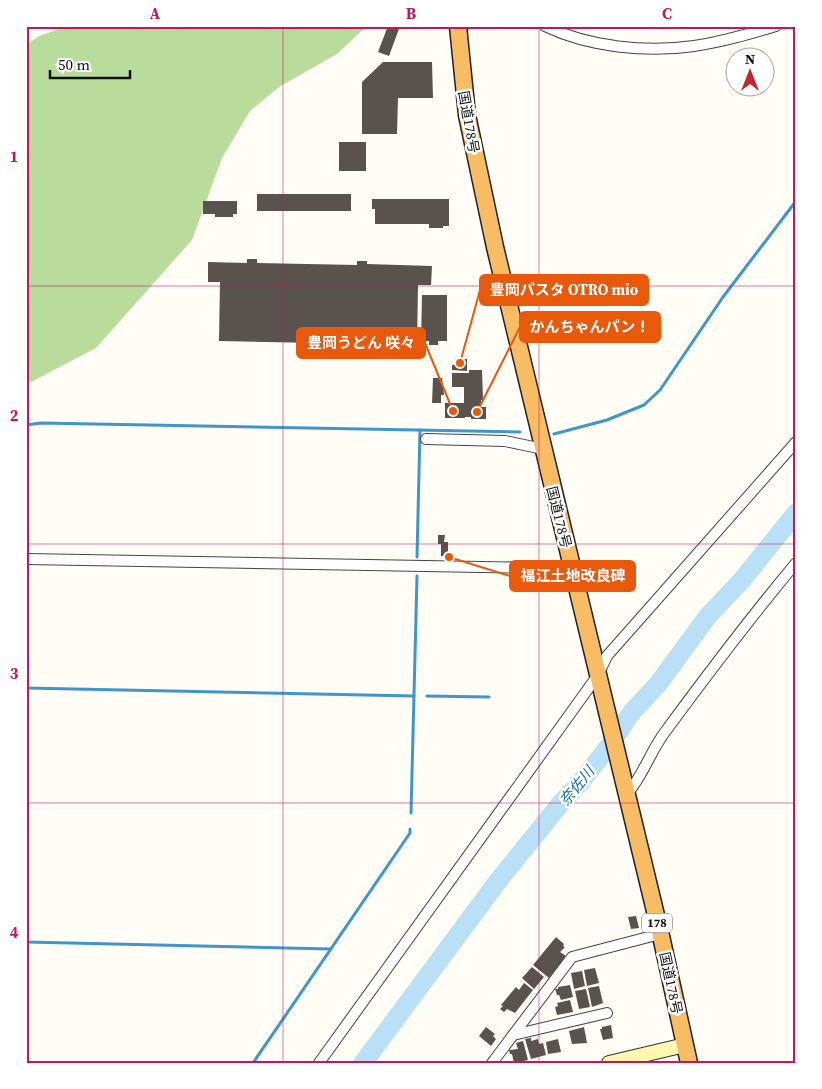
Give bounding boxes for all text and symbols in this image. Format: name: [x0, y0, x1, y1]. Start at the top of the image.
text: A: [150, 2, 161, 24]
text: B: [406, 2, 417, 24]
text: C: [662, 2, 672, 24]
scale bar: [50, 48, 130, 80]
north arrow: [724, 48, 774, 98]
text: N: [745, 49, 755, 69]
text: 50 m: [58, 54, 90, 75]
street label: 国道178号: [454, 89, 484, 155]
text: 1: [10, 145, 18, 167]
callout: 豊岡パスタ OTRO mio: [480, 275, 648, 305]
text: 豊岡パスタ OTRO mio: [490, 279, 639, 300]
callout: かんちゃんパン！: [520, 312, 660, 342]
text: かんちゃんパン！: [530, 316, 650, 337]
callout: 豊岡うどん 咲々: [297, 328, 425, 358]
text: 豊岡うどん 咲々: [307, 332, 415, 353]
text: 2: [10, 404, 19, 426]
street label: 国道178号: [542, 484, 576, 550]
callout: 福江土地改良碑: [510, 561, 635, 591]
text: 福江土地改良碑: [519, 565, 626, 586]
text: 3: [10, 662, 19, 684]
water label: 奈佐川: [554, 760, 600, 810]
road number: 178: [642, 914, 672, 932]
text: 4: [10, 921, 19, 943]
street label: 国道178号: [655, 950, 687, 1016]

